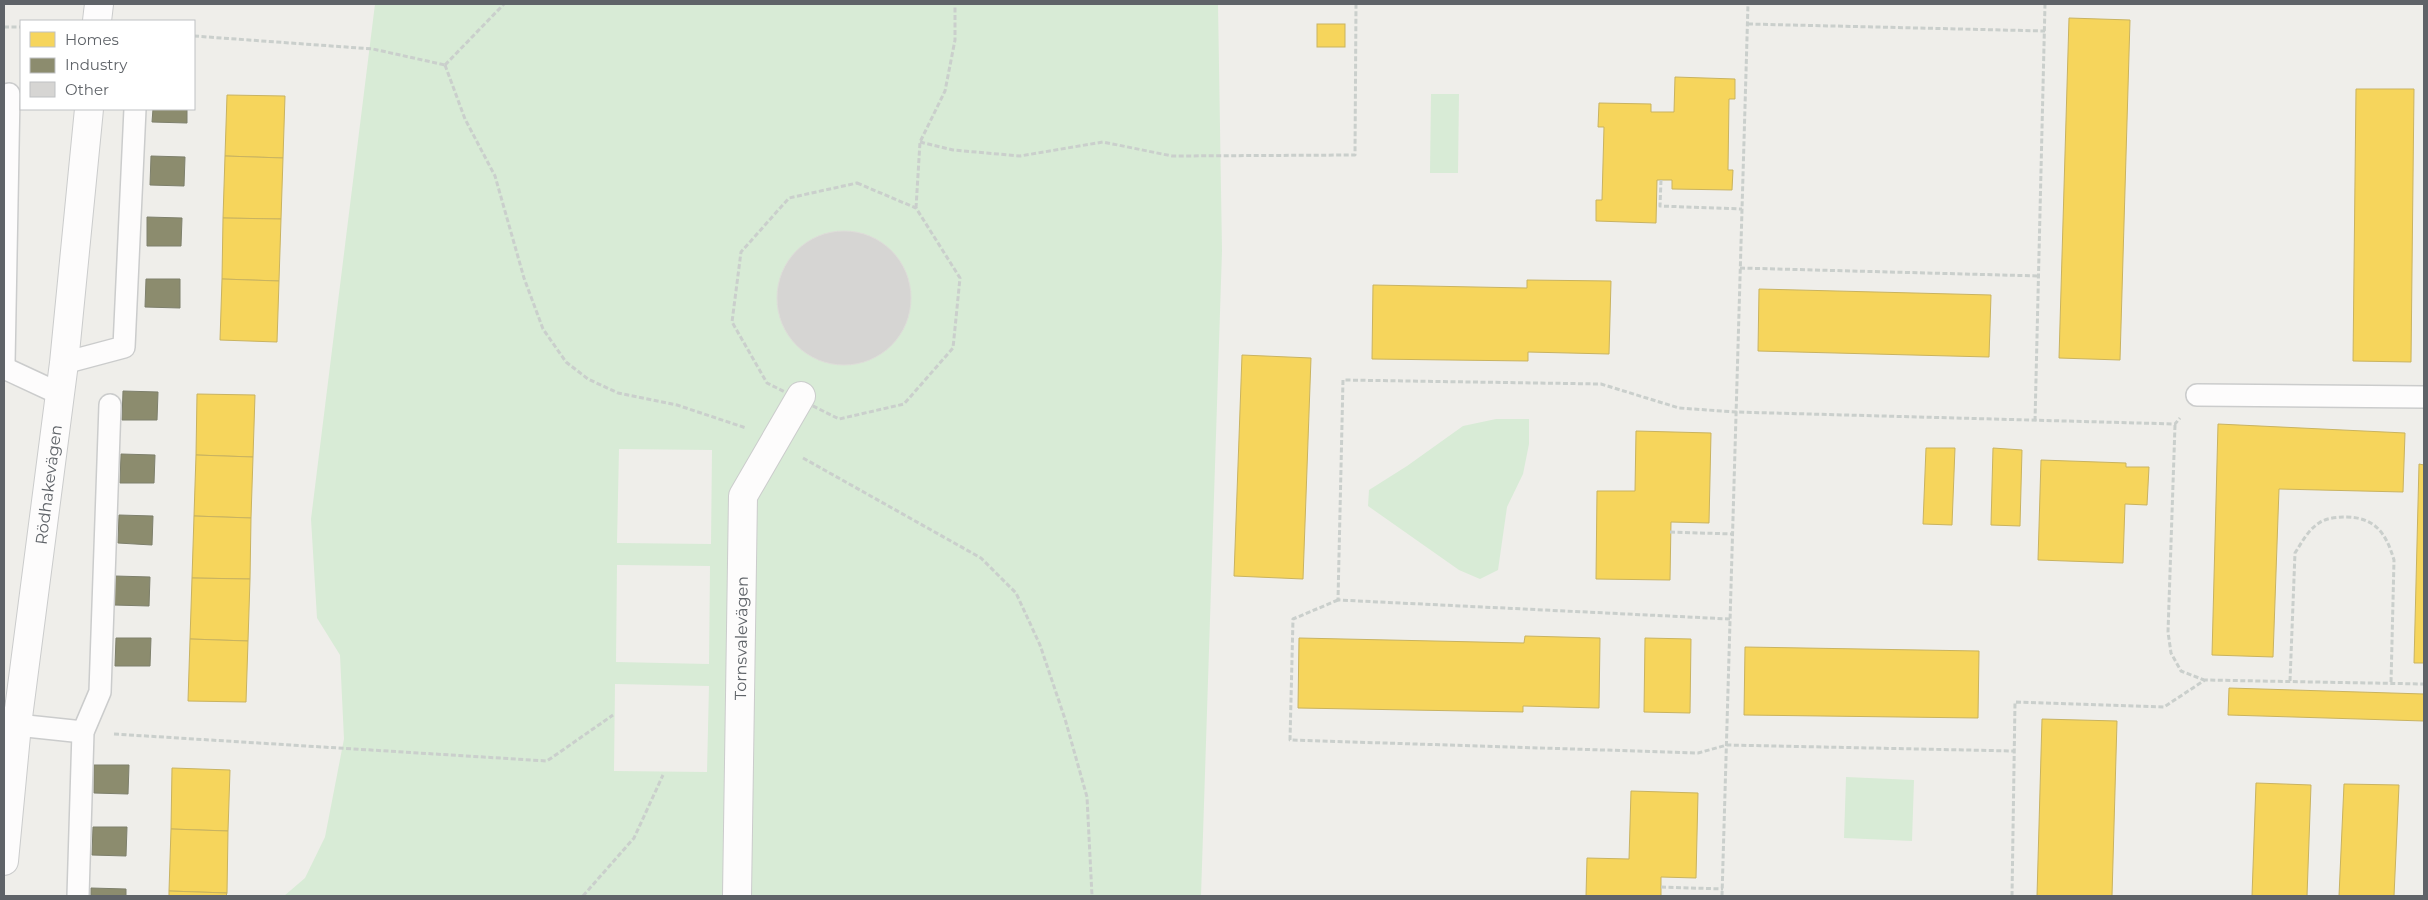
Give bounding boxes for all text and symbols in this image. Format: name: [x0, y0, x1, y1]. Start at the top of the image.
legend: [20, 20, 195, 110]
text: Homes: [65, 30, 119, 49]
text: Industry: [65, 55, 128, 74]
text: Other: [65, 80, 109, 99]
street label: Rödhakevägen: [32, 424, 66, 546]
street label: Tornsvalevägen: [731, 576, 752, 700]

